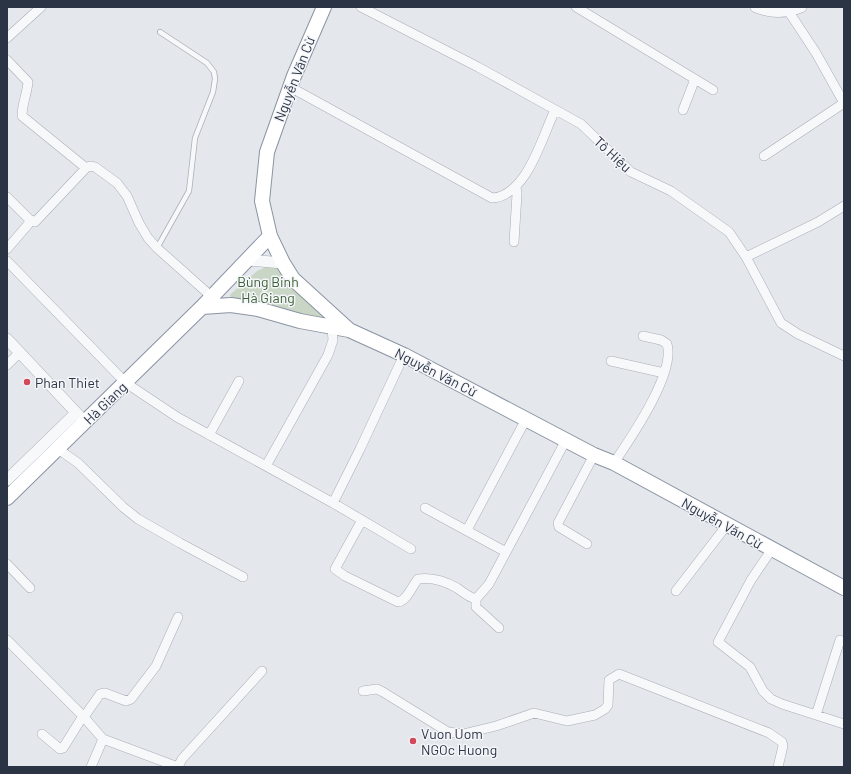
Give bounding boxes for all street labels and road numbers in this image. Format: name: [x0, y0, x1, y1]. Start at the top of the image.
street label: Nguyễn Văn Cừ: [270, 34, 318, 124]
street label: Tô Hiệu: [591, 132, 635, 176]
street label: Nguyễn Văn Cừ: [392, 344, 480, 400]
street label: Hà Giang: [80, 378, 130, 428]
street label: Nguyễn Văn Cừ: [679, 494, 766, 552]

